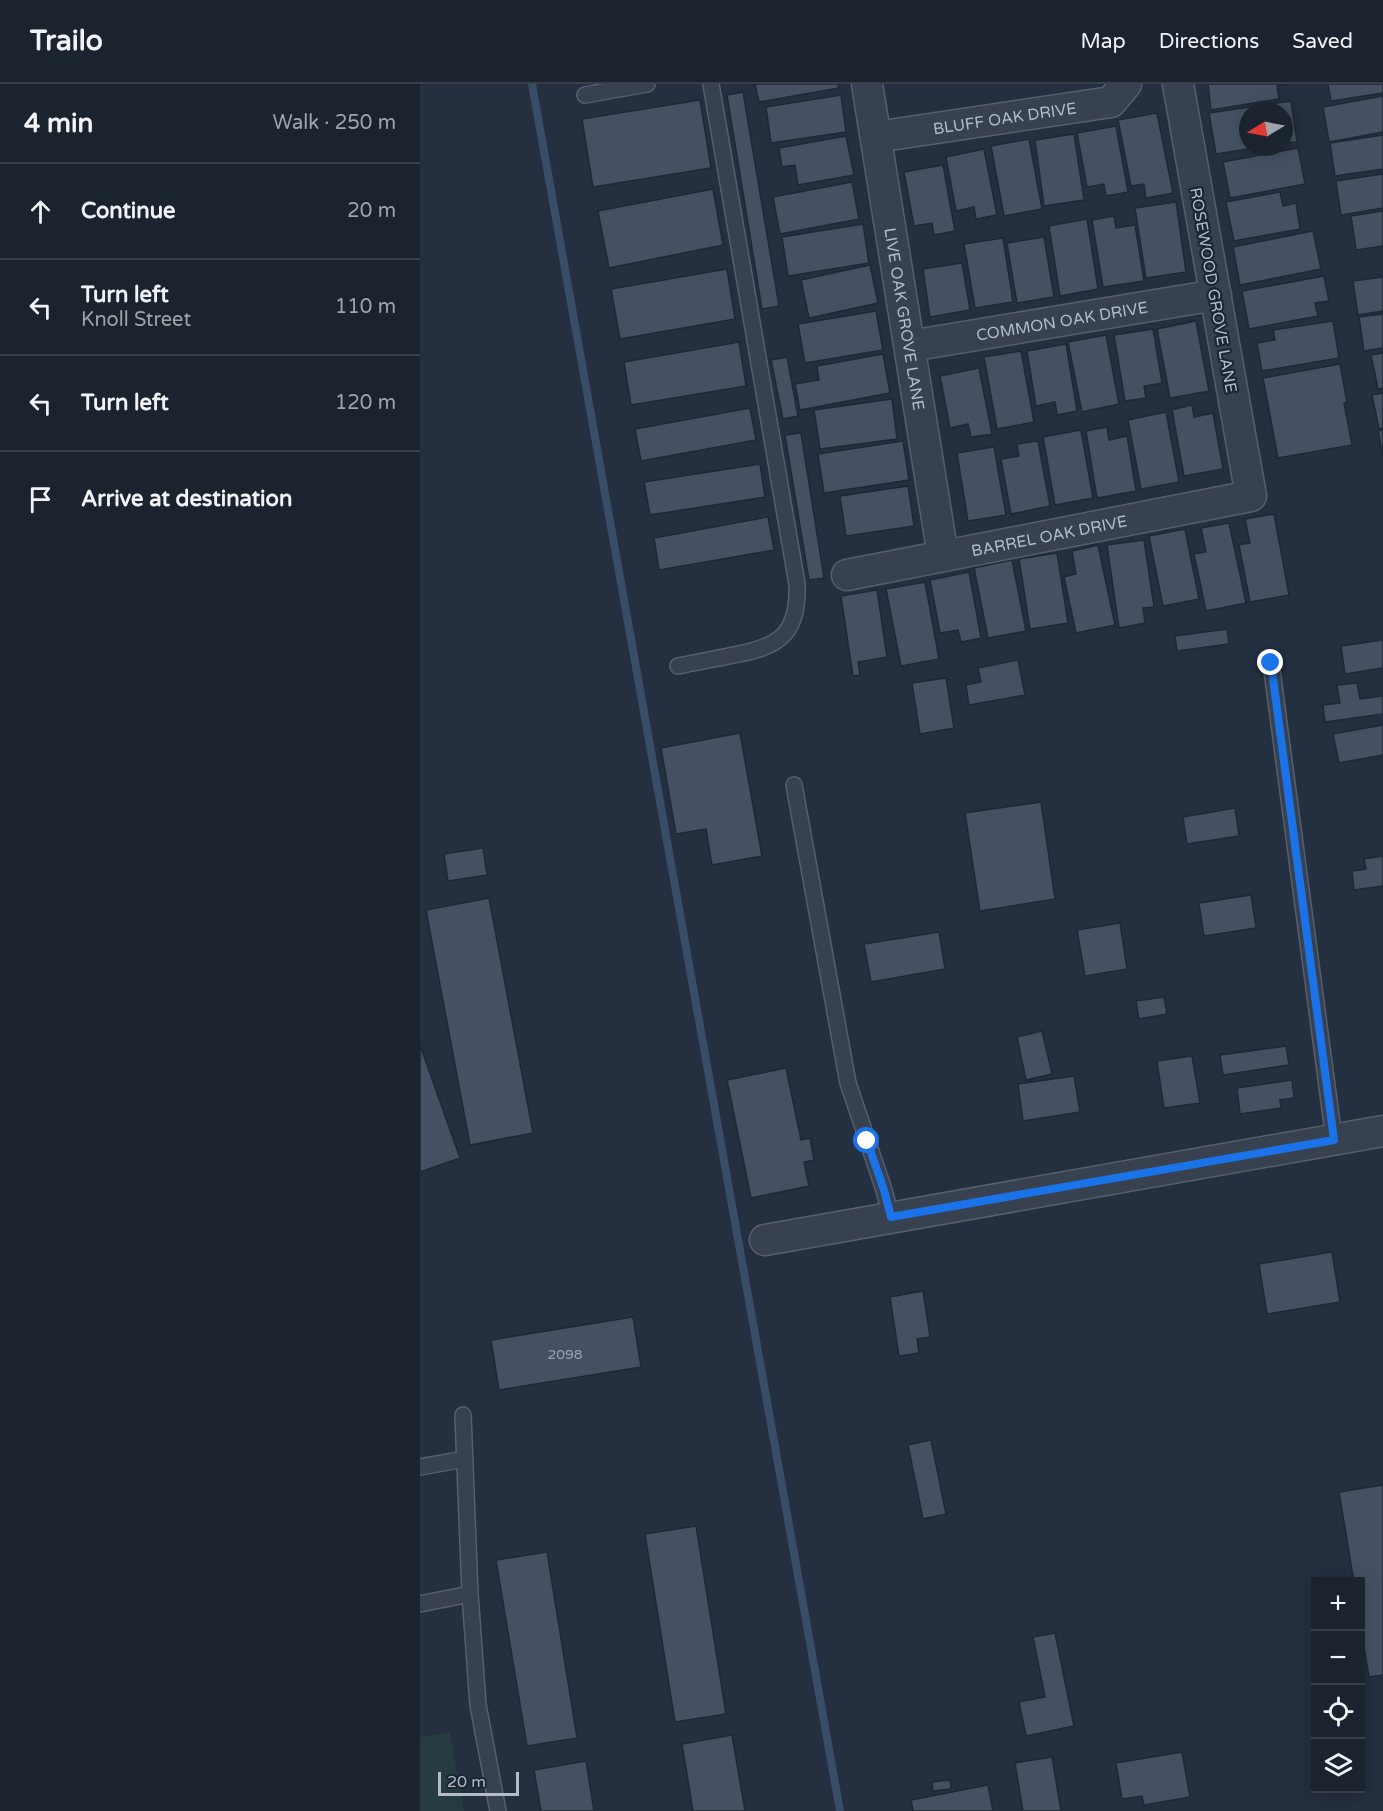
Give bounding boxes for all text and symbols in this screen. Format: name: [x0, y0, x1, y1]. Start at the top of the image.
text: Trailo: [30, 24, 103, 58]
text: Map: [1080, 29, 1126, 54]
text: Directions: [1159, 29, 1259, 54]
text: Saved: [1292, 29, 1353, 54]
street label: BLUFF OAK DRIVE: [932, 98, 1078, 139]
north arrow: [1239, 102, 1293, 156]
text: 4 min: [24, 108, 93, 139]
text: Walk · 250 m: [273, 111, 396, 135]
street label: ROSEWOOD GROVE LANE: [1185, 186, 1241, 395]
icon: ahead: [24, 195, 57, 228]
text: Continue: [81, 198, 176, 224]
text: 20 m: [347, 199, 396, 223]
street label: LIVE OAK GROVE LANE: [879, 226, 928, 412]
text: Turn left: [81, 282, 169, 308]
icon: left: [24, 291, 57, 324]
text: 110 m: [335, 295, 396, 319]
street label: COMMON OAK DRIVE: [975, 298, 1149, 346]
text: Knoll Street: [81, 308, 191, 332]
icon: left: [24, 387, 57, 420]
text: Turn left: [81, 390, 169, 416]
text: 120 m: [335, 391, 396, 415]
icon: arrive: [24, 483, 57, 516]
text: Arrive at destination: [81, 486, 292, 512]
street label: BARREL OAK DRIVE: [970, 511, 1129, 561]
route end: [1257, 649, 1283, 675]
route start: [853, 1127, 879, 1153]
house number: 2098: [547, 1346, 583, 1363]
map controls: [1311, 1577, 1365, 1793]
button: +: [1311, 1577, 1365, 1631]
button: −: [1311, 1631, 1365, 1685]
button: locate: [1311, 1685, 1365, 1739]
button: layers: [1311, 1739, 1365, 1793]
scale bar: [438, 1769, 519, 1796]
text: 20 m: [447, 1772, 486, 1792]

